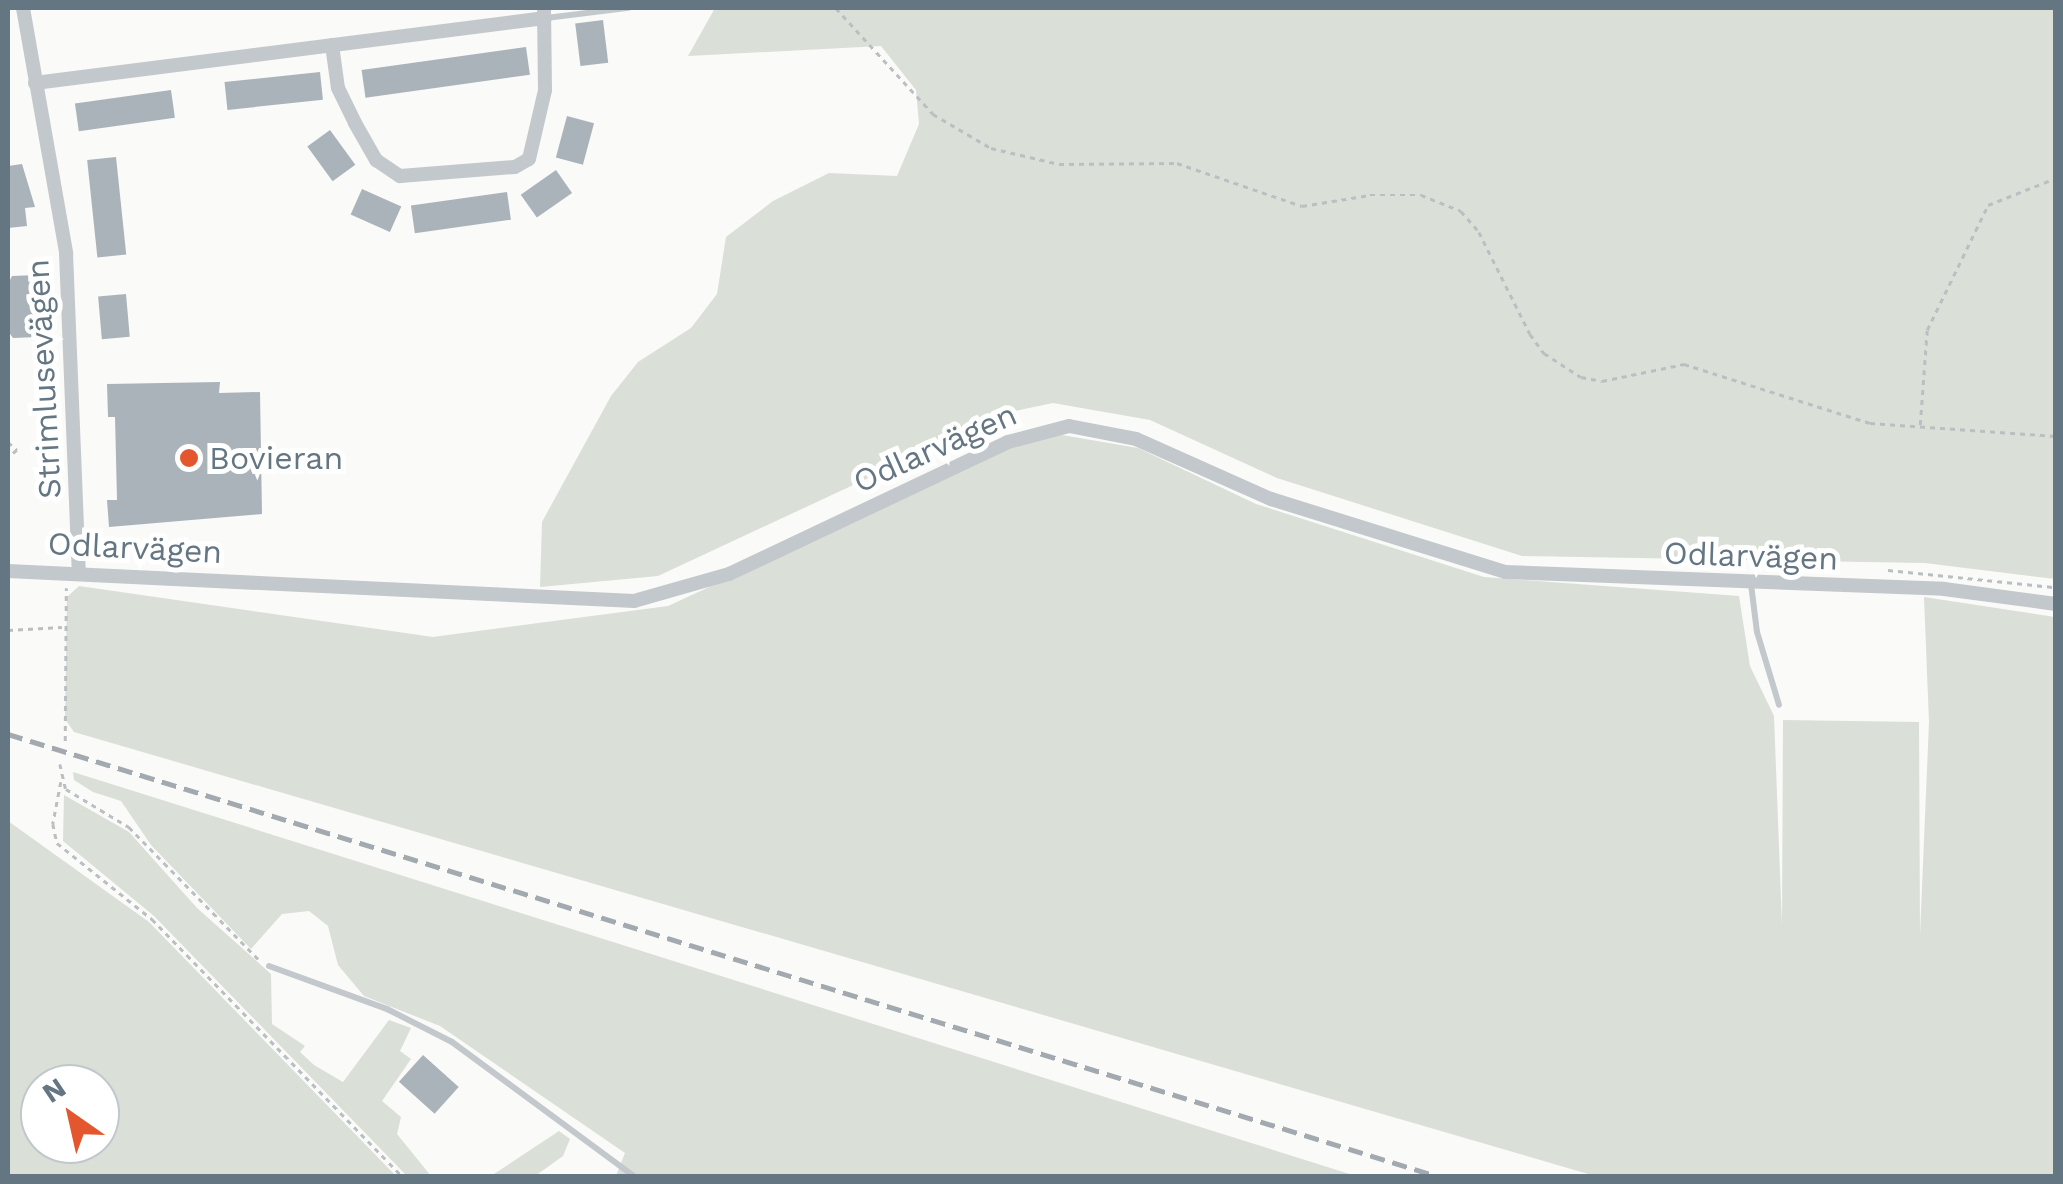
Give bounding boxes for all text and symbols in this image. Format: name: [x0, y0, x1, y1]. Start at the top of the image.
street label: Strimlusevägen: [19, 258, 69, 500]
street label: Odlarvägen: [847, 395, 1023, 501]
place label: Bovieran: [209, 439, 343, 477]
marker: Bovieran: [178, 447, 200, 469]
street label: Odlarvägen: [47, 524, 223, 572]
street label: Odlarvägen: [1663, 534, 1839, 578]
north arrow: [20, 1064, 120, 1164]
text: N: [36, 1071, 72, 1110]

